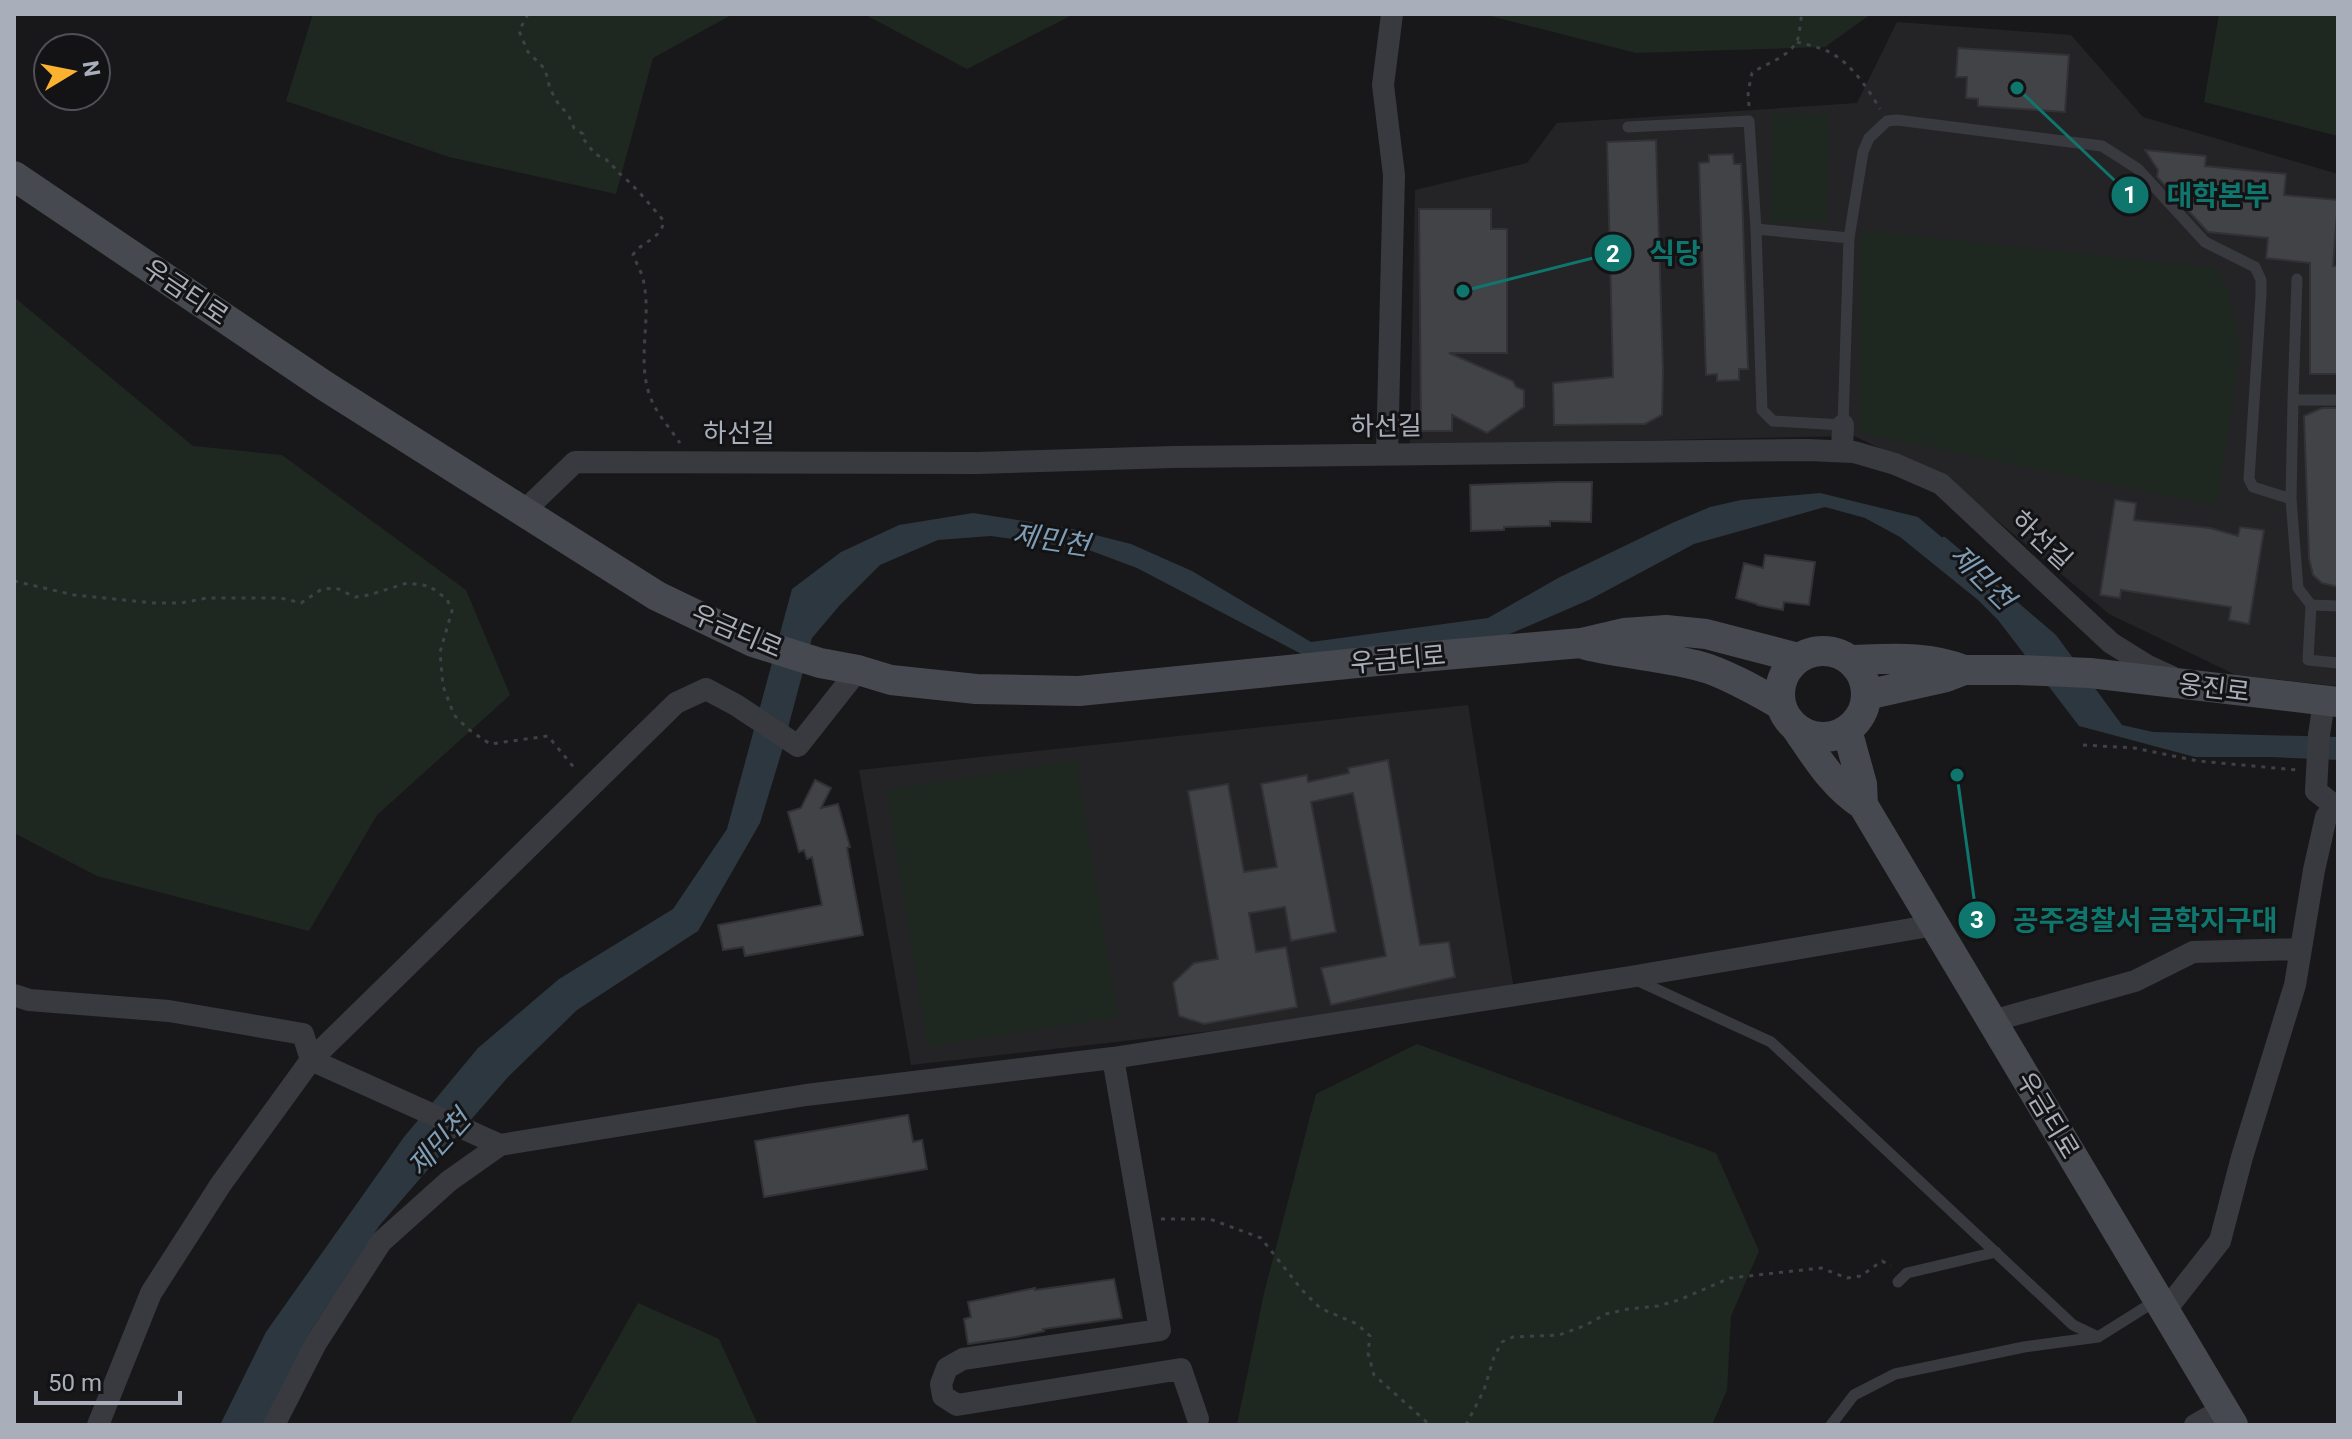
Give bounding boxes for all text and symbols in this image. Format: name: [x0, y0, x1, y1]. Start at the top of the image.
north arrow: [32, 32, 112, 112]
text: N: [78, 59, 105, 78]
callout: 대학본부: [2110, 169, 2285, 221]
text: 대학본부: [2166, 179, 2270, 212]
text: 1: [2123, 181, 2137, 209]
callout: 식당: [1593, 227, 1716, 279]
text: 식당: [1649, 237, 1701, 270]
text: 2: [1606, 240, 1620, 268]
street label: 우금티로: [138, 253, 234, 331]
street label: 하선길: [1350, 410, 1422, 442]
street label: 하선길: [703, 418, 775, 448]
street label: 하선길: [2006, 505, 2078, 575]
water label: 제민천: [1010, 518, 1095, 563]
water label: 제민천: [1943, 538, 2023, 618]
street label: 우금티로: [687, 598, 787, 664]
street label: 우금티로: [1349, 640, 1447, 678]
street label: 웅진로: [2177, 669, 2251, 707]
callout: 공주경찰서 금학지구대: [1957, 894, 2294, 946]
text: 공주경찰서 금학지구대: [2013, 904, 2277, 937]
text: 3: [1970, 906, 1984, 934]
street label: 우금티로: [2011, 1066, 2085, 1164]
water label: 제민천: [401, 1101, 479, 1183]
scale bar: [36, 1355, 180, 1405]
text: 50 m: [48, 1369, 102, 1397]

